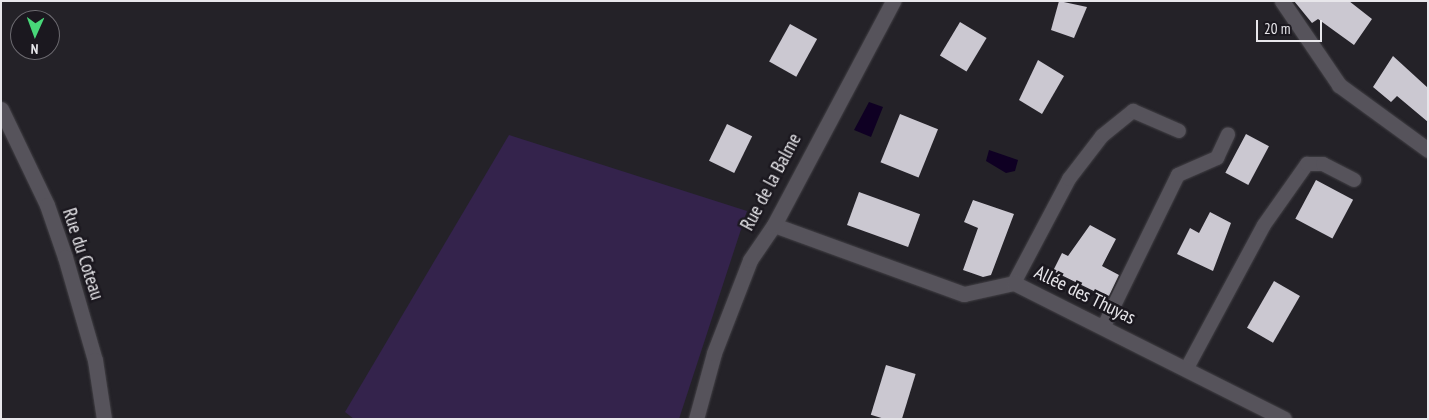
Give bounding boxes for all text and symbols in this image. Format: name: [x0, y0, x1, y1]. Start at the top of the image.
north arrow: [10, 10, 60, 60]
scale bar: [1259, 10, 1325, 42]
text: 20 m: [1264, 19, 1290, 38]
text: N: [30, 40, 39, 58]
street label: Rue de la Balme: [736, 130, 806, 234]
street label: Rue du Coteau: [57, 205, 109, 303]
street label: Allée des Thuyas: [1030, 261, 1140, 329]

